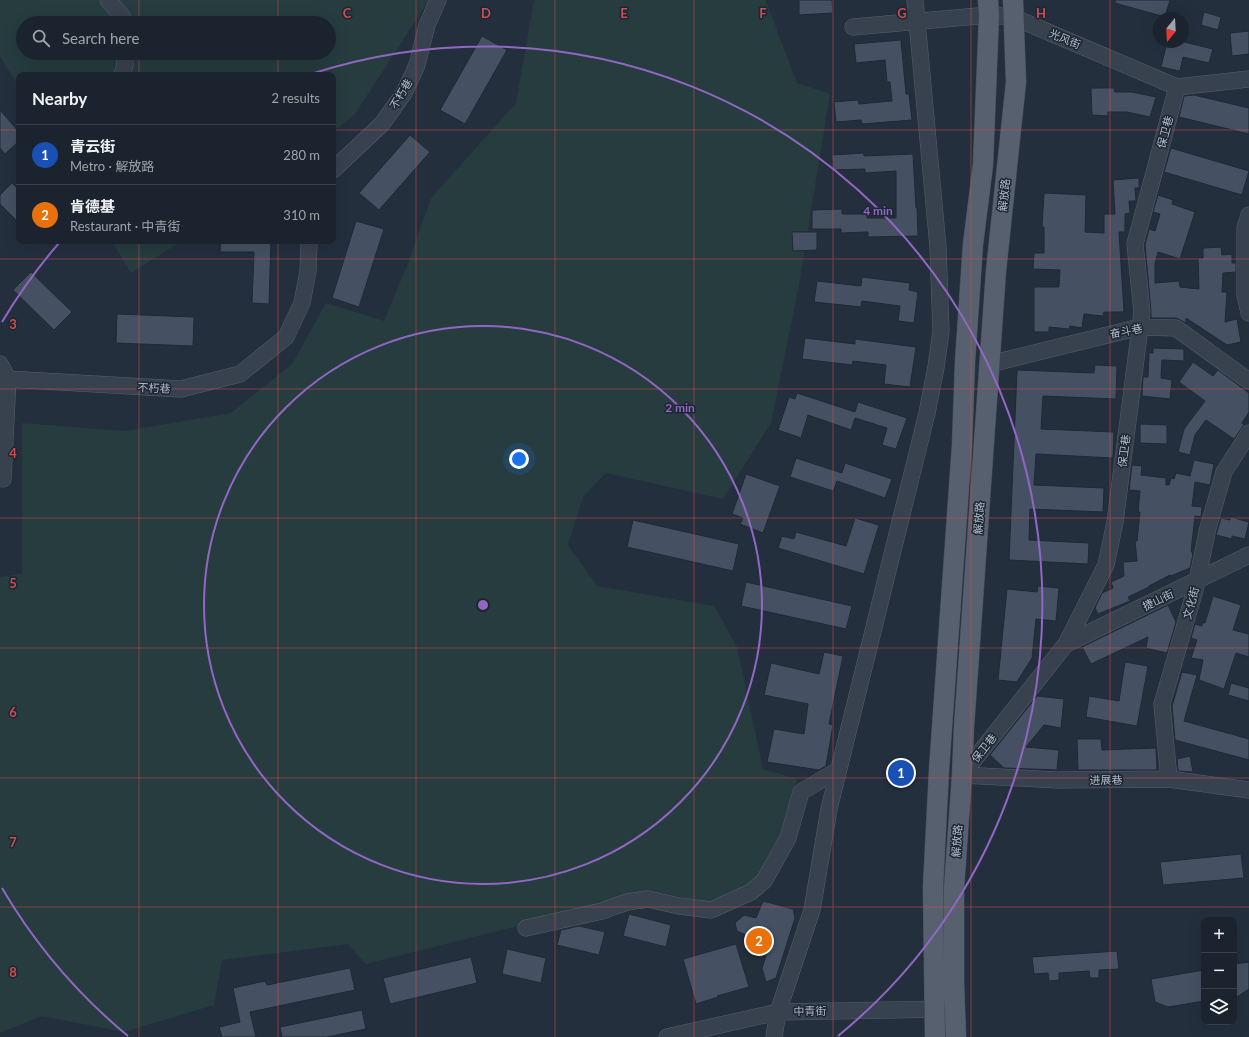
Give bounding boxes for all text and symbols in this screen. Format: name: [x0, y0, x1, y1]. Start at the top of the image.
text: C: [343, 5, 352, 21]
text: D: [481, 5, 491, 21]
text: E: [620, 5, 628, 21]
text: F: [759, 5, 767, 21]
text: G: [897, 5, 907, 21]
text: H: [1036, 5, 1046, 21]
north arrow: [1153, 12, 1189, 48]
search box: [16, 16, 336, 60]
street label: 光风街: [1047, 26, 1083, 51]
icon: search: [30, 27, 52, 49]
text: Search here: [62, 29, 139, 47]
street label: 不朽巷: [387, 76, 415, 111]
text: Nearby: [32, 88, 87, 109]
text: 2 results: [272, 90, 320, 106]
street label: 保卫巷: [1154, 114, 1175, 149]
text: 青云街: [70, 137, 115, 155]
text: 1: [41, 147, 49, 163]
text: 280 m: [283, 147, 320, 163]
text: Metro · 解放路: [70, 158, 154, 174]
street label: 解放路: [995, 178, 1012, 212]
text: 肯德基: [70, 197, 115, 215]
text: 4 min: [863, 203, 893, 218]
text: 2: [41, 207, 49, 223]
text: 310 m: [283, 207, 320, 223]
text: Restaurant · 中青街: [70, 218, 181, 234]
text: 3: [9, 316, 17, 332]
street label: 奋斗巷: [1108, 321, 1143, 340]
street label: 不朽巷: [137, 380, 171, 395]
text: 2 min: [665, 400, 695, 415]
street label: 保卫巷: [1115, 434, 1132, 468]
text: 4: [9, 445, 17, 461]
your location: [509, 449, 529, 469]
street label: 解放路: [971, 501, 986, 535]
text: 5: [9, 575, 17, 591]
street label: 文化街: [1180, 585, 1201, 620]
street label: 捷山街: [1140, 586, 1175, 613]
centre of rings: [476, 598, 490, 612]
text: 6: [9, 704, 17, 720]
street label: 保卫巷: [968, 731, 999, 765]
pin: 1: [888, 758, 914, 788]
street label: 进展巷: [1089, 773, 1123, 786]
street label: 解放路: [949, 824, 964, 858]
text: 7: [9, 834, 17, 850]
map controls: [1201, 917, 1237, 1025]
button: +: [1201, 917, 1237, 953]
pin: 2: [746, 926, 772, 956]
button: −: [1201, 953, 1237, 989]
text: 8: [9, 964, 17, 980]
button: layers: [1201, 989, 1237, 1025]
street label: 中青街: [793, 1004, 827, 1017]

